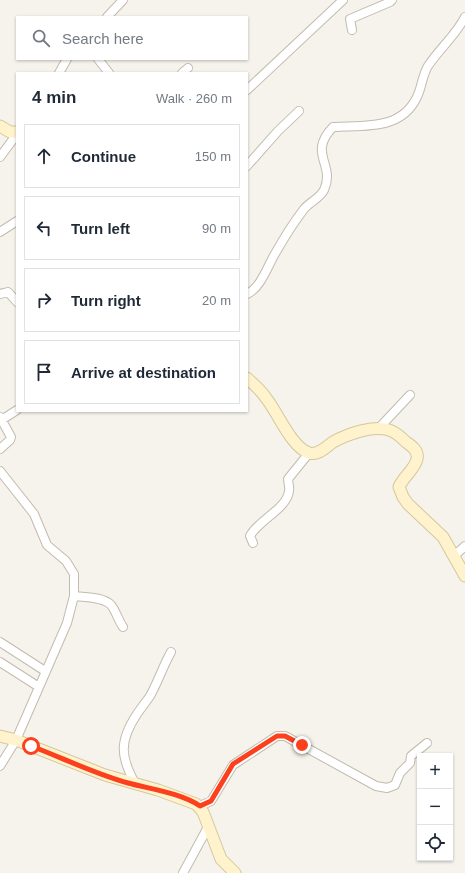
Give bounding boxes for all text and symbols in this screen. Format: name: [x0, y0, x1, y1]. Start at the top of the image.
search box: [16, 16, 248, 60]
icon: search: [30, 27, 52, 49]
text: Search here: [62, 30, 144, 47]
text: 4 min: [32, 88, 76, 107]
text: Walk · 260 m: [156, 91, 232, 106]
icon: ahead: [33, 145, 55, 167]
text: Continue: [71, 148, 136, 165]
text: 150 m: [195, 149, 231, 164]
icon: left: [33, 217, 55, 239]
text: Turn left: [71, 220, 130, 237]
text: 90 m: [202, 221, 231, 236]
icon: right: [33, 289, 55, 311]
text: Turn right: [71, 292, 141, 309]
text: 20 m: [202, 293, 231, 308]
icon: arrive: [33, 361, 55, 383]
text: Arrive at destination: [71, 364, 216, 381]
route end: [293, 736, 311, 754]
route start: [22, 737, 40, 755]
map controls: [417, 753, 453, 861]
button: +: [417, 753, 453, 789]
button: −: [417, 789, 453, 825]
button: locate: [417, 825, 453, 861]

